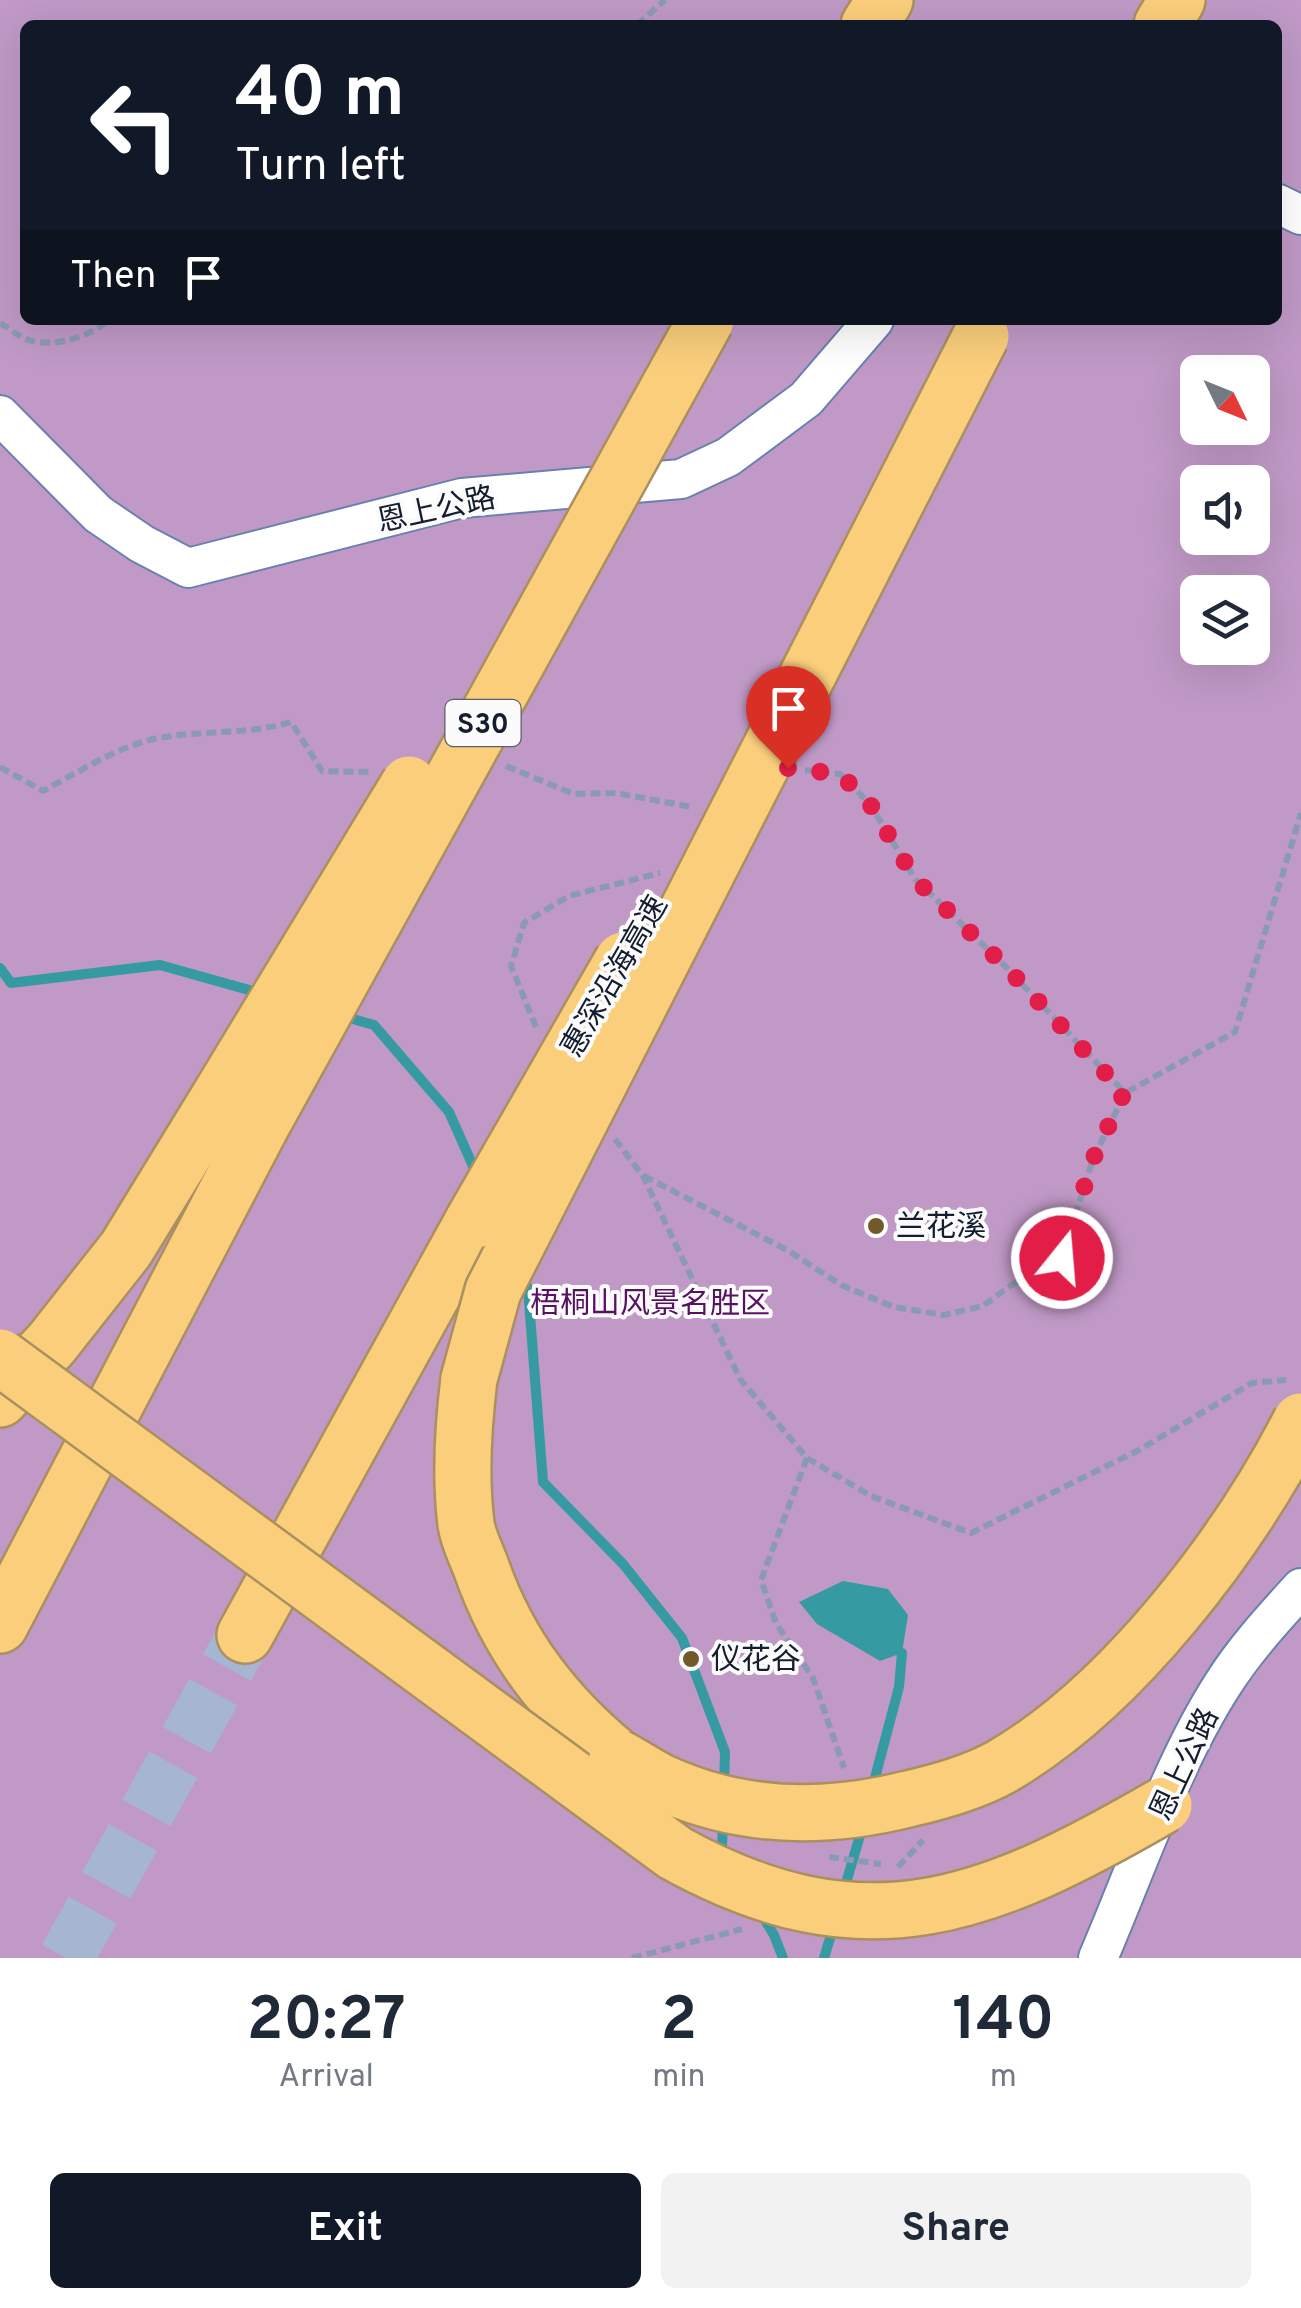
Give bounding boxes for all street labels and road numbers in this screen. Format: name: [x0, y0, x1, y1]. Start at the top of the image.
street label: 恩上公路: [374, 481, 499, 542]
road number: S30: [446, 700, 520, 746]
street label: 惠深沿海高速: [555, 890, 677, 1064]
street label: 恩上公路: [1144, 1703, 1228, 1827]

